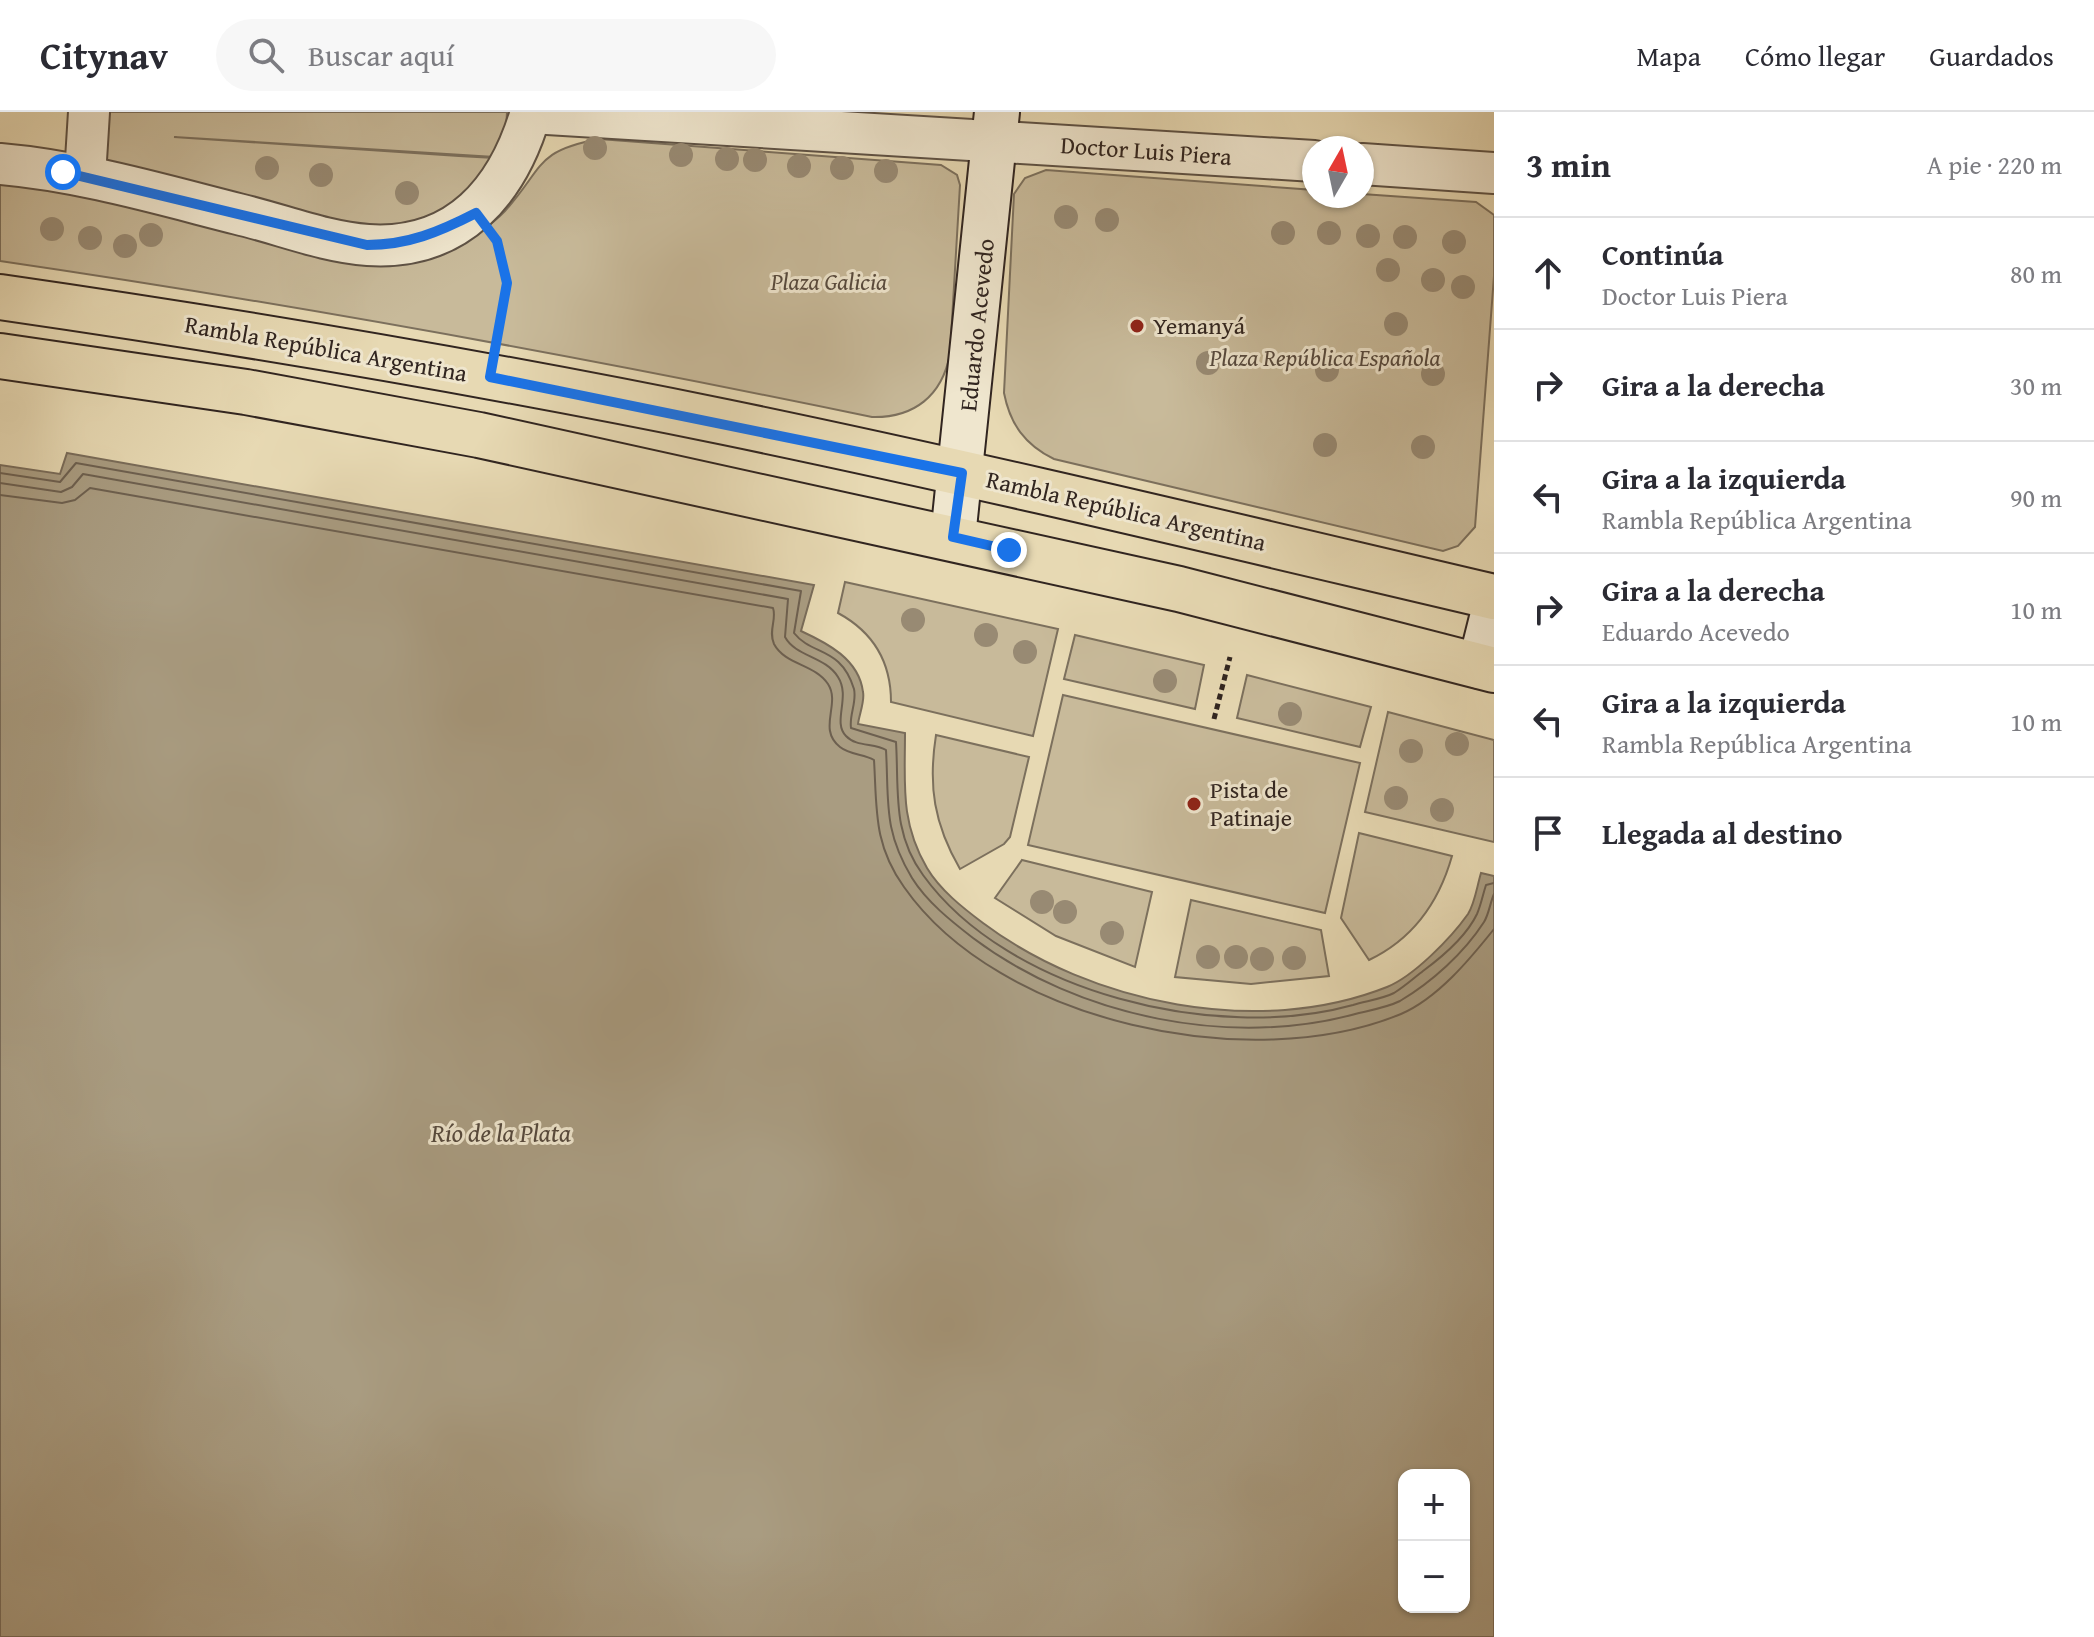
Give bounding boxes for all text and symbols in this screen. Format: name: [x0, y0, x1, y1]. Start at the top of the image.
search box: [216, 19, 776, 91]
text: Citynav: [40, 27, 168, 83]
icon: search: [244, 33, 288, 77]
text: Buscar aquí: [308, 33, 454, 77]
text: Mapa: [1636, 35, 1701, 76]
text: Cómo llegar: [1745, 35, 1885, 76]
text: Guardados: [1929, 35, 2054, 76]
street label: Doctor Luis Piera: [1059, 127, 1233, 174]
north arrow: [1302, 136, 1374, 208]
text: 3 min: [1526, 140, 1611, 189]
text: A pie · 220 m: [1927, 145, 2062, 184]
route start: [45, 154, 81, 190]
text: Continúa: [1602, 232, 1724, 276]
street label: Eduardo Acevedo: [950, 237, 1003, 413]
icon: ahead: [1526, 251, 1570, 295]
text: 80 m: [2010, 254, 2062, 293]
park label: Plaza Galicia: [770, 264, 887, 299]
text: Doctor Luis Piera: [1602, 276, 1788, 315]
street label: Rambla República Argentina: [182, 306, 471, 391]
place label: Yemanyá: [1153, 308, 1246, 343]
marker: Yemanyá: [1128, 317, 1146, 335]
park label: Plaza República Española: [1209, 340, 1440, 375]
icon: right: [1526, 363, 1570, 407]
text: Gira a la derecha: [1602, 363, 1825, 407]
text: 30 m: [2010, 366, 2062, 405]
text: Gira a la izquierda: [1602, 456, 1846, 500]
street label: Rambla República Argentina: [983, 461, 1270, 560]
icon: left: [1526, 475, 1570, 519]
text: 90 m: [2010, 478, 2062, 517]
text: Rambla República Argentina: [1602, 500, 1912, 539]
route end: [991, 532, 1027, 568]
text: Gira a la derecha: [1602, 568, 1825, 612]
icon: right: [1526, 587, 1570, 631]
text: 10 m: [2010, 590, 2062, 629]
text: Eduardo Acevedo: [1602, 612, 1790, 651]
text: Gira a la izquierda: [1602, 680, 1846, 724]
icon: left: [1526, 699, 1570, 743]
text: 10 m: [2010, 702, 2062, 741]
text: Rambla República Argentina: [1602, 724, 1912, 763]
place label: Pista de Patinaje: [1210, 772, 1292, 835]
marker: Pista de Patinaje: [1185, 795, 1203, 813]
icon: arrive: [1526, 811, 1570, 855]
text: Llegada al destino: [1602, 811, 1843, 855]
water label: Río de la Plata: [430, 1113, 571, 1152]
map controls: [1398, 1469, 1470, 1613]
button: +: [1398, 1469, 1470, 1541]
button: −: [1398, 1541, 1470, 1613]

